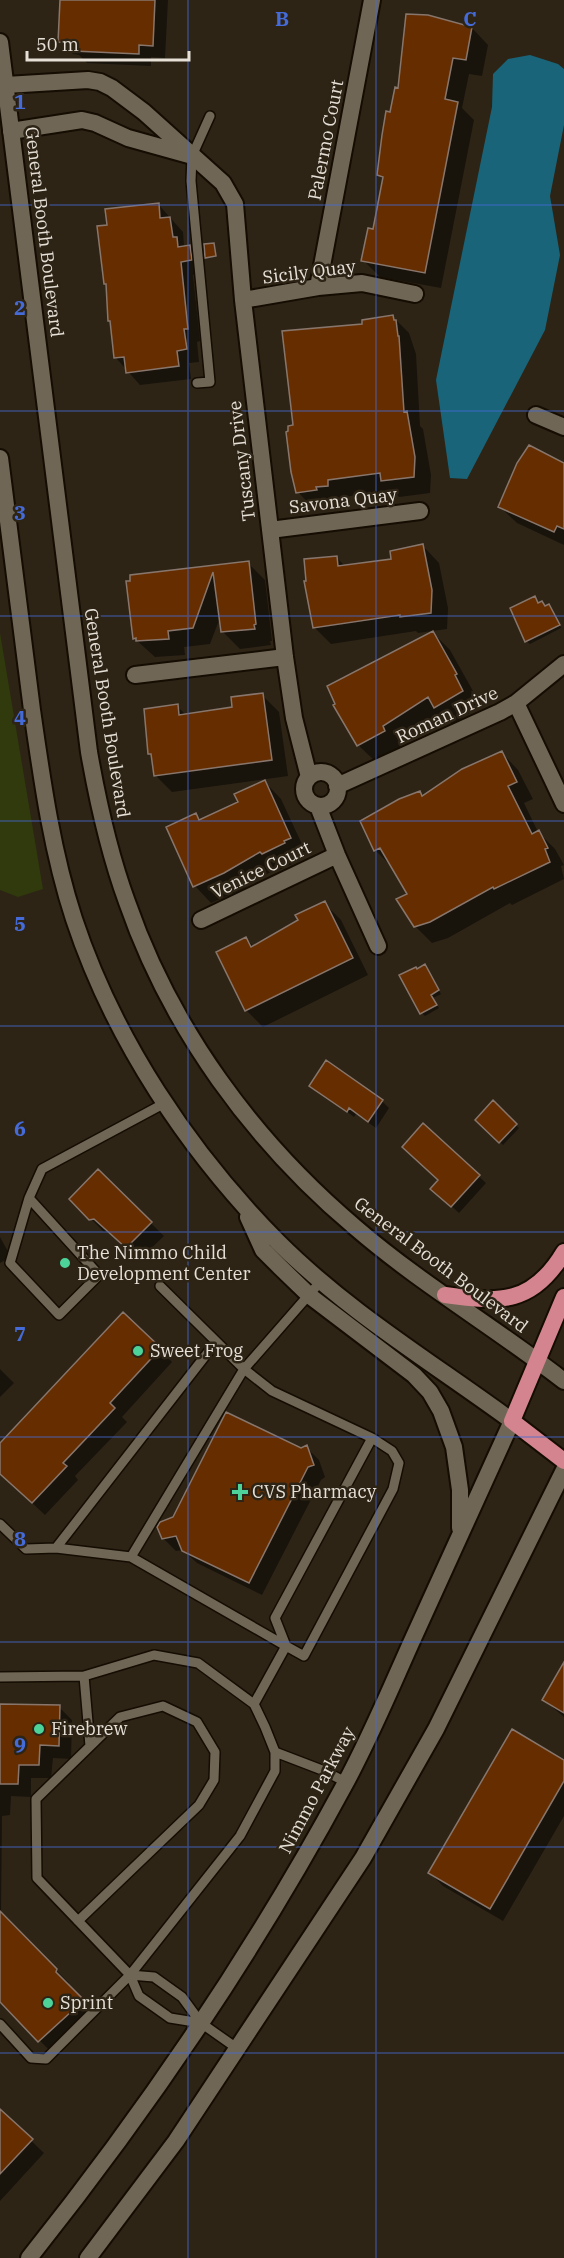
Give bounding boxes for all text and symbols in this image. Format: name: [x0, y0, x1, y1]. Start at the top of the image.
text: B: [275, 5, 289, 32]
text: C: [463, 5, 477, 32]
scale bar: [27, 24, 189, 62]
text: 50 m: [36, 33, 79, 56]
street label: Palermo Court: [303, 78, 348, 202]
text: 1: [14, 88, 26, 115]
street label: General Booth Boulevard: [20, 125, 69, 339]
street label: Sicily Quay: [261, 254, 357, 289]
text: 2: [14, 294, 26, 321]
street label: Tuscany Drive: [223, 400, 260, 522]
street label: Savona Quay: [288, 482, 399, 519]
text: 3: [14, 499, 26, 526]
street label: General Booth Boulevard: [80, 606, 135, 819]
street label: Roman Drive: [392, 681, 502, 748]
text: 4: [14, 704, 26, 731]
street label: Venice Court: [207, 836, 314, 904]
text: 5: [14, 910, 26, 937]
text: 6: [14, 1115, 26, 1142]
street label: General Booth Boulevard: [350, 1192, 533, 1338]
place label: The Nimmo Child Development Center: [77, 1241, 251, 1285]
marker: The Nimmo Child Development Center: [58, 1256, 72, 1270]
text: 7: [14, 1320, 26, 1347]
place label: Sweet Frog: [150, 1339, 243, 1362]
marker: Sweet Frog: [131, 1344, 145, 1358]
place label: CVS Pharmacy: [252, 1480, 377, 1503]
marker: CVS Pharmacy: [233, 1485, 247, 1499]
text: 8: [14, 1525, 26, 1552]
place label: Firebrew: [51, 1717, 127, 1740]
marker: Firebrew: [32, 1722, 46, 1736]
street label: Nimmo Parkway: [273, 1722, 360, 1857]
text: 9: [14, 1731, 26, 1758]
place label: Sprint: [60, 1991, 113, 2014]
marker: Sprint: [41, 1996, 55, 2010]

